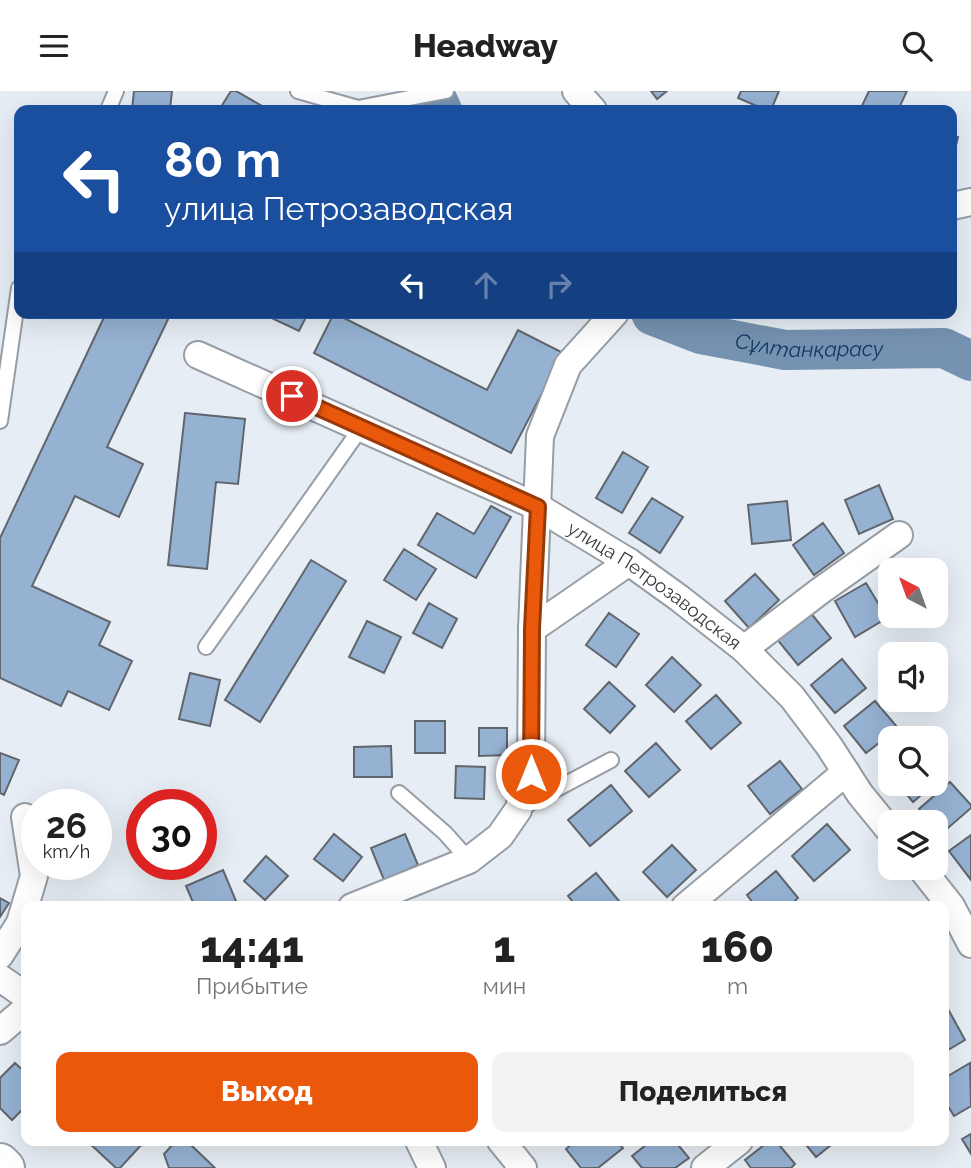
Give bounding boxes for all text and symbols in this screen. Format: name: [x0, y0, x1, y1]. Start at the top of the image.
icon: menu: [35, 27, 73, 65]
text: Headway: [413, 27, 558, 64]
icon: search: [898, 27, 936, 65]
text: 80 m: [164, 131, 281, 188]
icon: left: [49, 133, 140, 224]
text: улица Петрозаводская: [164, 190, 513, 227]
icon: left: [394, 266, 432, 304]
icon: ahead: [467, 266, 505, 304]
icon: right: [540, 266, 578, 304]
water label: Сұлтанқарасу: [733, 328, 884, 362]
pin: [262, 366, 322, 426]
icon: arrive: [273, 377, 311, 415]
street label: улица Петрозаводская: [564, 517, 746, 654]
north arrow: [878, 558, 948, 628]
map controls: [878, 558, 948, 880]
button: sound: [878, 642, 948, 712]
button: search: [878, 726, 948, 796]
position arrow: [494, 737, 568, 811]
speed limit sign: 30: [126, 789, 217, 880]
text: 26: [46, 805, 87, 846]
button: layers: [878, 810, 948, 880]
text: km/h: [43, 841, 90, 862]
text: 14:41: [200, 923, 304, 972]
text: 1: [494, 923, 515, 972]
text: 160: [701, 923, 774, 972]
text: Прибытие: [196, 972, 308, 999]
text: мин: [483, 972, 526, 999]
text: m: [727, 972, 748, 999]
button: Выход: [56, 1052, 478, 1132]
button: Поделиться: [492, 1052, 914, 1132]

